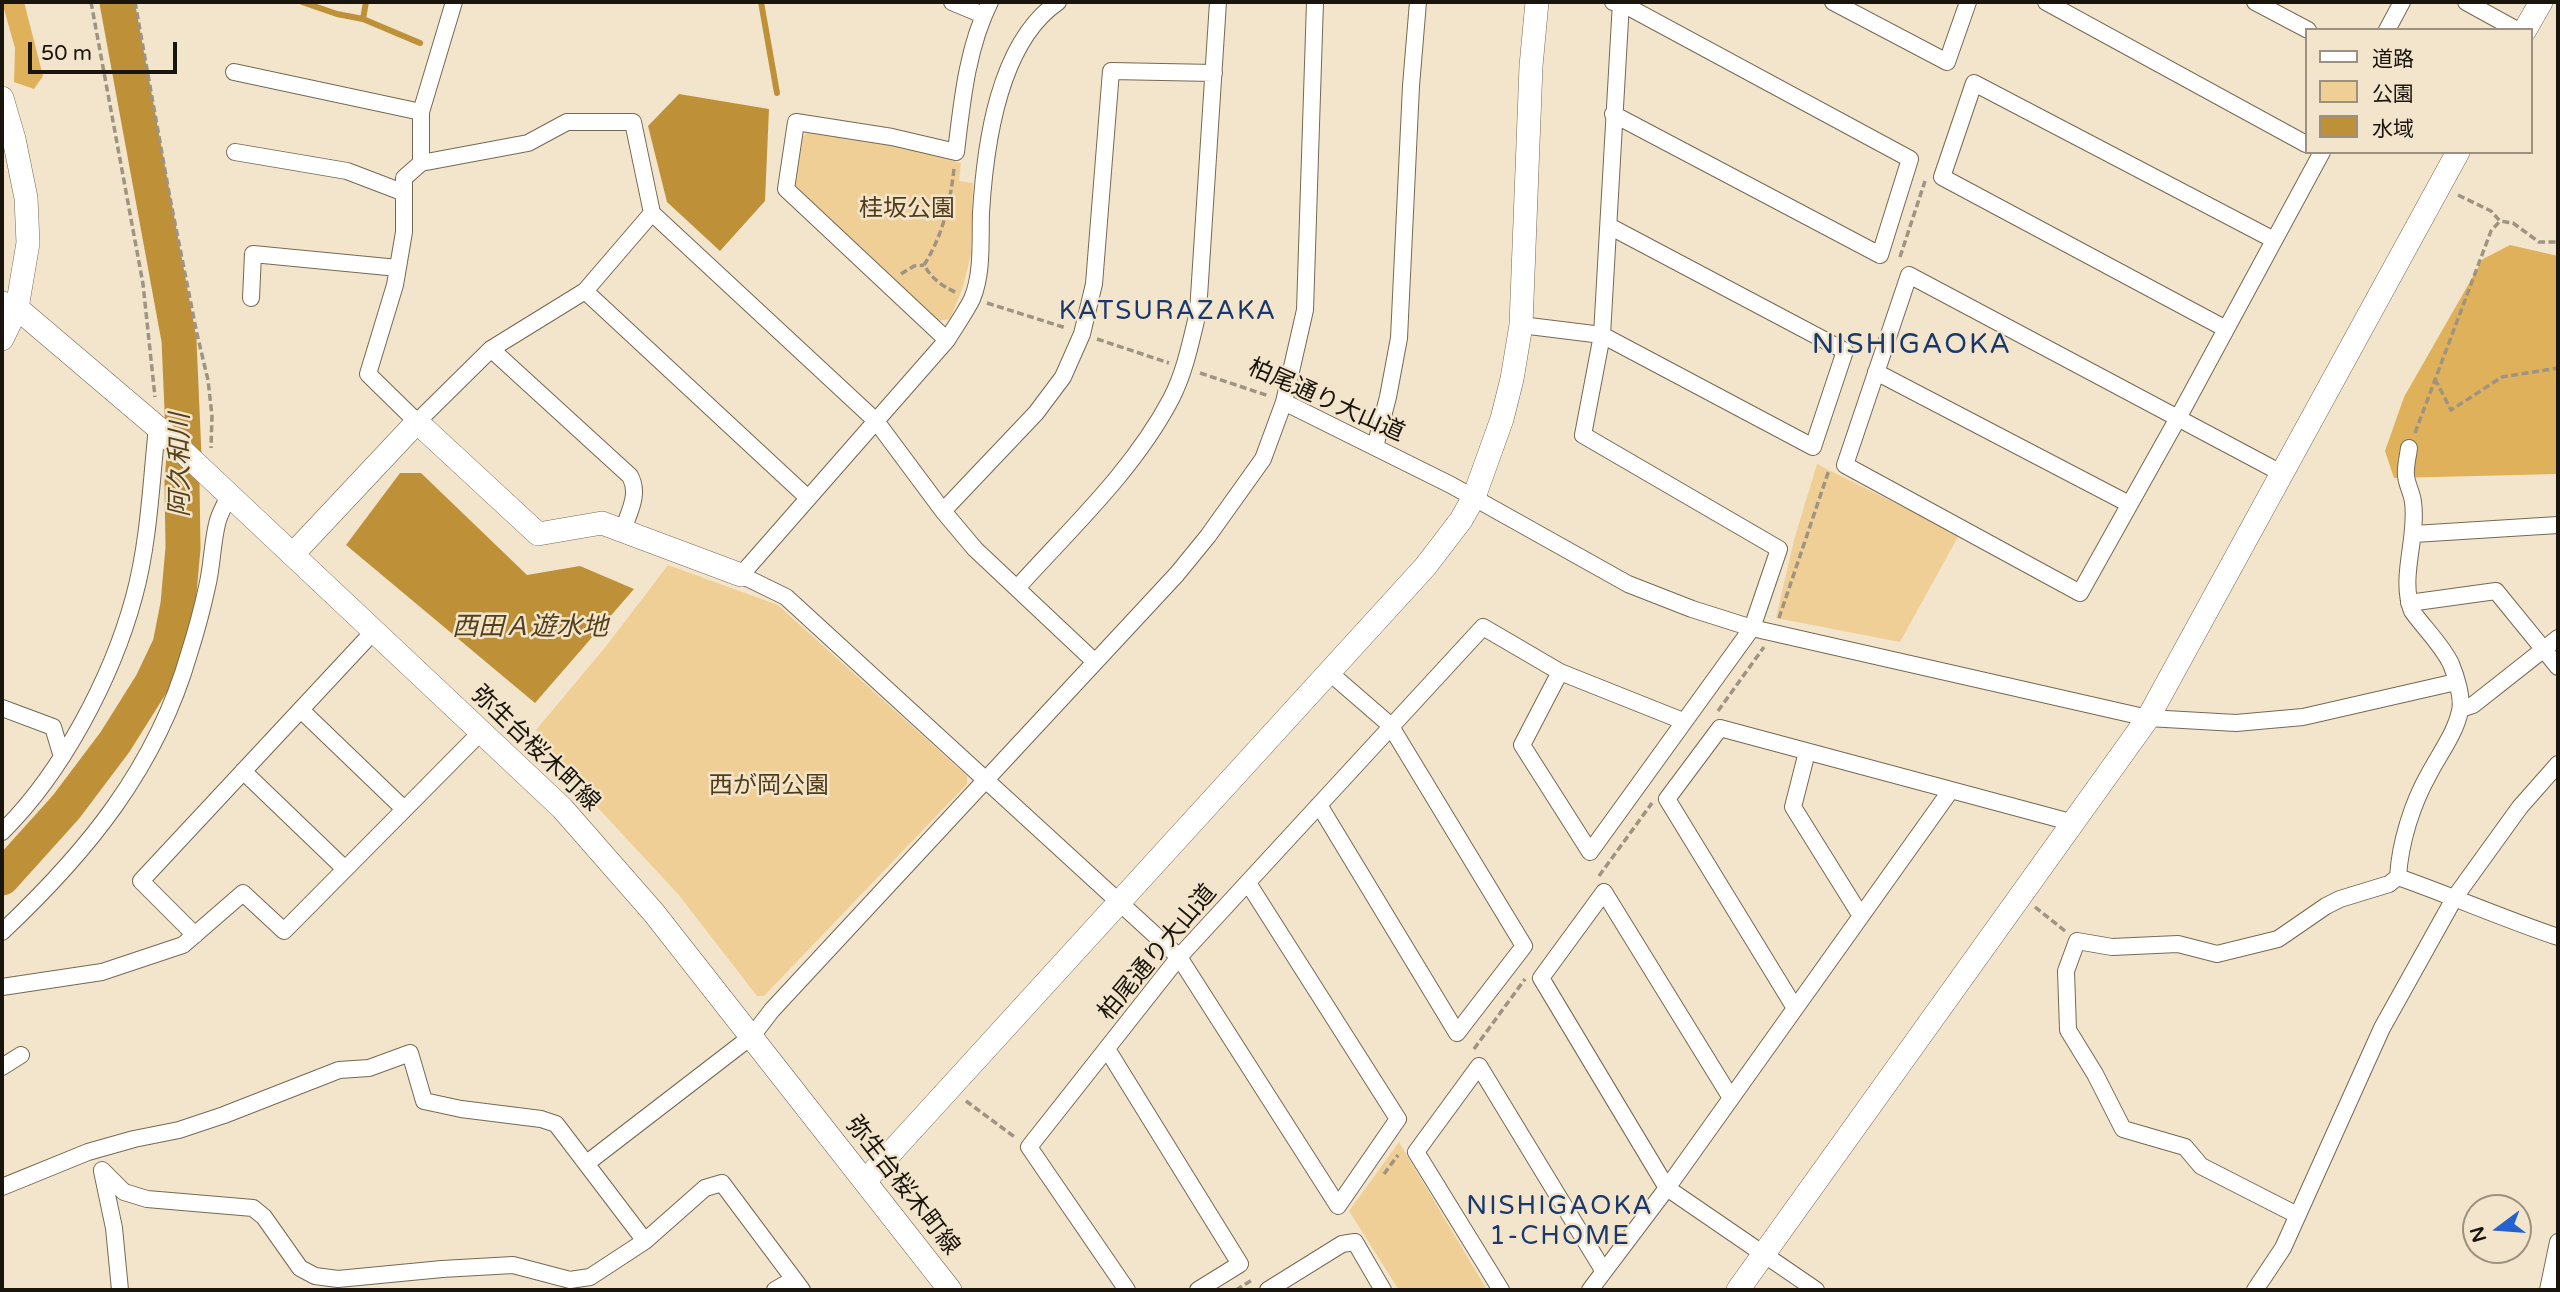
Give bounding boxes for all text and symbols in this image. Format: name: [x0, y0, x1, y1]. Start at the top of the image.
scale bar: [32, 28, 180, 72]
legend: [2304, 28, 2532, 154]
text: 50 m: [41, 41, 92, 66]
text: 道路: [2372, 47, 2414, 72]
text: 公園: [2372, 82, 2414, 107]
text: 水域: [2372, 117, 2414, 142]
park label: 桂坂公園: [859, 196, 955, 224]
district label: KATSURAZAKA: [1060, 296, 1276, 328]
district label: NISHIGAOKA: [1813, 329, 2011, 363]
street label: 柏尾通り大山道: [1243, 354, 1409, 448]
water label: 阿久和川: [165, 413, 197, 517]
water label: 西田Ａ遊水地: [452, 612, 608, 644]
street label: 弥生台桜木町線: [465, 680, 605, 818]
park label: 西が岡公園: [709, 773, 829, 801]
street label: 柏尾通り大山道: [1093, 879, 1223, 1027]
street label: 弥生台桜木町線: [839, 1111, 965, 1261]
district label: NISHIGAOKA 1-CHOME: [1468, 1191, 1652, 1252]
north arrow: [2462, 1194, 2532, 1264]
text: N: [2466, 1224, 2491, 1245]

